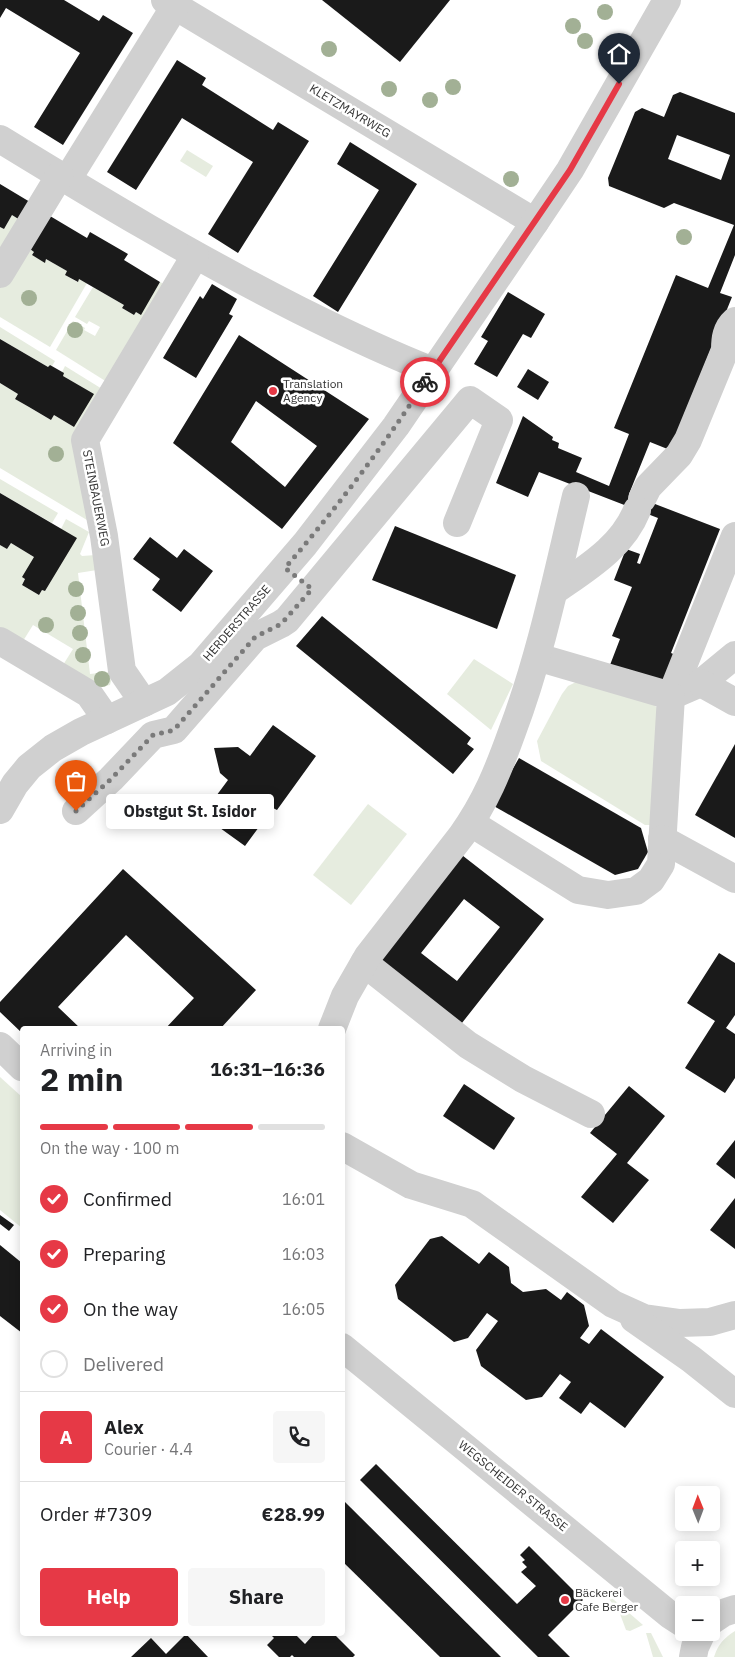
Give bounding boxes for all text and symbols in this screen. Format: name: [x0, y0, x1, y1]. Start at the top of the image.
pin: [598, 33, 640, 84]
icon: home: [605, 40, 633, 68]
street label: KLETZMAYRWEG: [307, 80, 394, 141]
courier: [400, 357, 450, 407]
icon: bike: [411, 368, 439, 396]
place label: Translation Agency: [283, 376, 343, 405]
marker: Translation Agency: [267, 385, 279, 397]
street label: STEINBAUERWEG: [80, 448, 113, 547]
street label: HERDERSTRASSE: [200, 582, 274, 664]
pin: [55, 760, 97, 811]
icon: bag: [62, 767, 90, 795]
callout: Obstgut St. Isidor: [106, 794, 274, 828]
text: Obstgut St. Isidor: [124, 801, 256, 821]
text: Arriving in: [40, 1040, 112, 1060]
text: 16:31–16:36: [210, 1057, 325, 1081]
text: 2 min: [40, 1058, 124, 1100]
text: On the way · 100 m: [40, 1138, 179, 1158]
icon: check: [40, 1185, 68, 1213]
text: Confirmed: [83, 1187, 172, 1211]
text: 16:01: [282, 1189, 325, 1209]
icon: check: [40, 1240, 68, 1268]
text: Preparing: [83, 1242, 165, 1266]
text: 16:03: [282, 1244, 325, 1264]
icon: check: [40, 1295, 68, 1323]
text: On the way: [83, 1297, 178, 1321]
text: 16:05: [282, 1299, 325, 1319]
text: Delivered: [83, 1352, 164, 1376]
button: phone: [273, 1411, 325, 1463]
text: Alex: [104, 1415, 144, 1439]
text: A: [59, 1425, 73, 1449]
street label: WEGSCHEIDER STRASSE: [456, 1437, 571, 1534]
text: Courier · 4.4: [104, 1439, 193, 1459]
north arrow: [675, 1486, 720, 1531]
map controls: [675, 1486, 720, 1641]
text: Order #7309: [40, 1502, 152, 1526]
text: €28.99: [262, 1502, 325, 1526]
button: +: [675, 1541, 720, 1586]
button: Help: [40, 1568, 178, 1626]
button: Share: [188, 1568, 325, 1626]
place label: Bäckerei Cafe Berger: [575, 1585, 639, 1614]
marker: Bäckerei Cafe Berger: [559, 1594, 571, 1606]
button: −: [675, 1596, 720, 1641]

